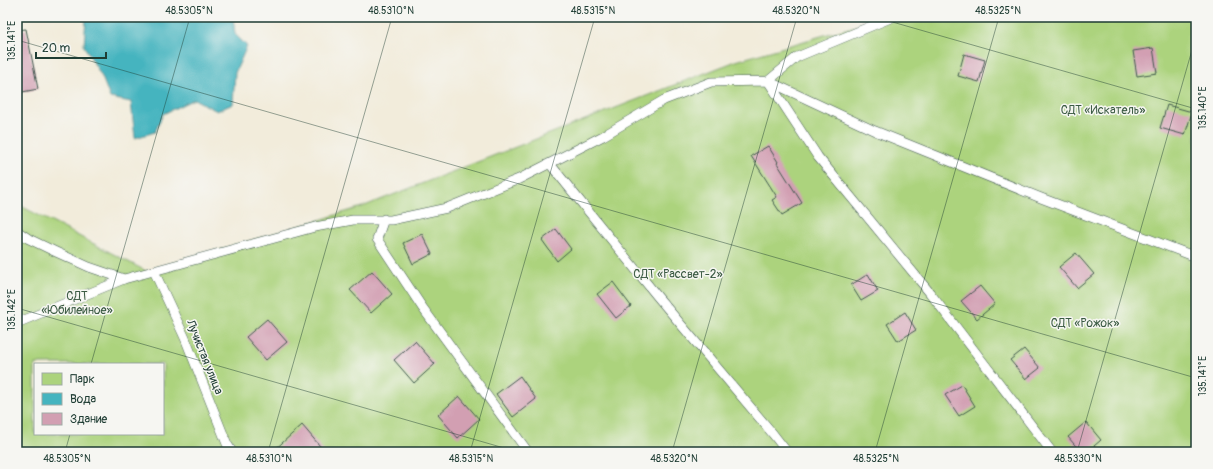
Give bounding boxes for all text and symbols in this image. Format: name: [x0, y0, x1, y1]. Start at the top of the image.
text: 48.5305°N: [165, 5, 213, 17]
text: 48.5310°N: [368, 5, 414, 17]
text: 48.5315°N: [571, 5, 615, 17]
text: 48.5320°N: [772, 5, 820, 17]
text: 48.5325°N: [975, 5, 1021, 17]
text: 135.141°E: [6, 21, 18, 61]
scale bar: [36, 34, 106, 60]
text: 20 m: [42, 41, 71, 56]
text: 135.140°E: [1197, 86, 1209, 130]
park label: СДТ «Искатель»: [1061, 103, 1145, 118]
park label: СДТ «Рассвет-2»: [633, 267, 723, 282]
text: 135.142°E: [6, 289, 18, 331]
park label: СДТ «Юбилейное»: [42, 289, 112, 318]
park label: СДТ «Рожок»: [1051, 316, 1119, 331]
street label: Лучистая улица: [182, 317, 227, 397]
text: 135.141°E: [1197, 356, 1209, 396]
legend: [34, 363, 164, 435]
text: Парк: [70, 372, 95, 387]
text: Вода: [70, 392, 96, 407]
text: Здание: [70, 412, 107, 427]
text: 48.5305°N: [43, 453, 91, 465]
text: 48.5310°N: [246, 453, 292, 465]
text: 48.5315°N: [449, 453, 493, 465]
text: 48.5320°N: [650, 453, 698, 465]
text: 48.5325°N: [853, 453, 899, 465]
text: 48.5330°N: [1054, 453, 1102, 465]

